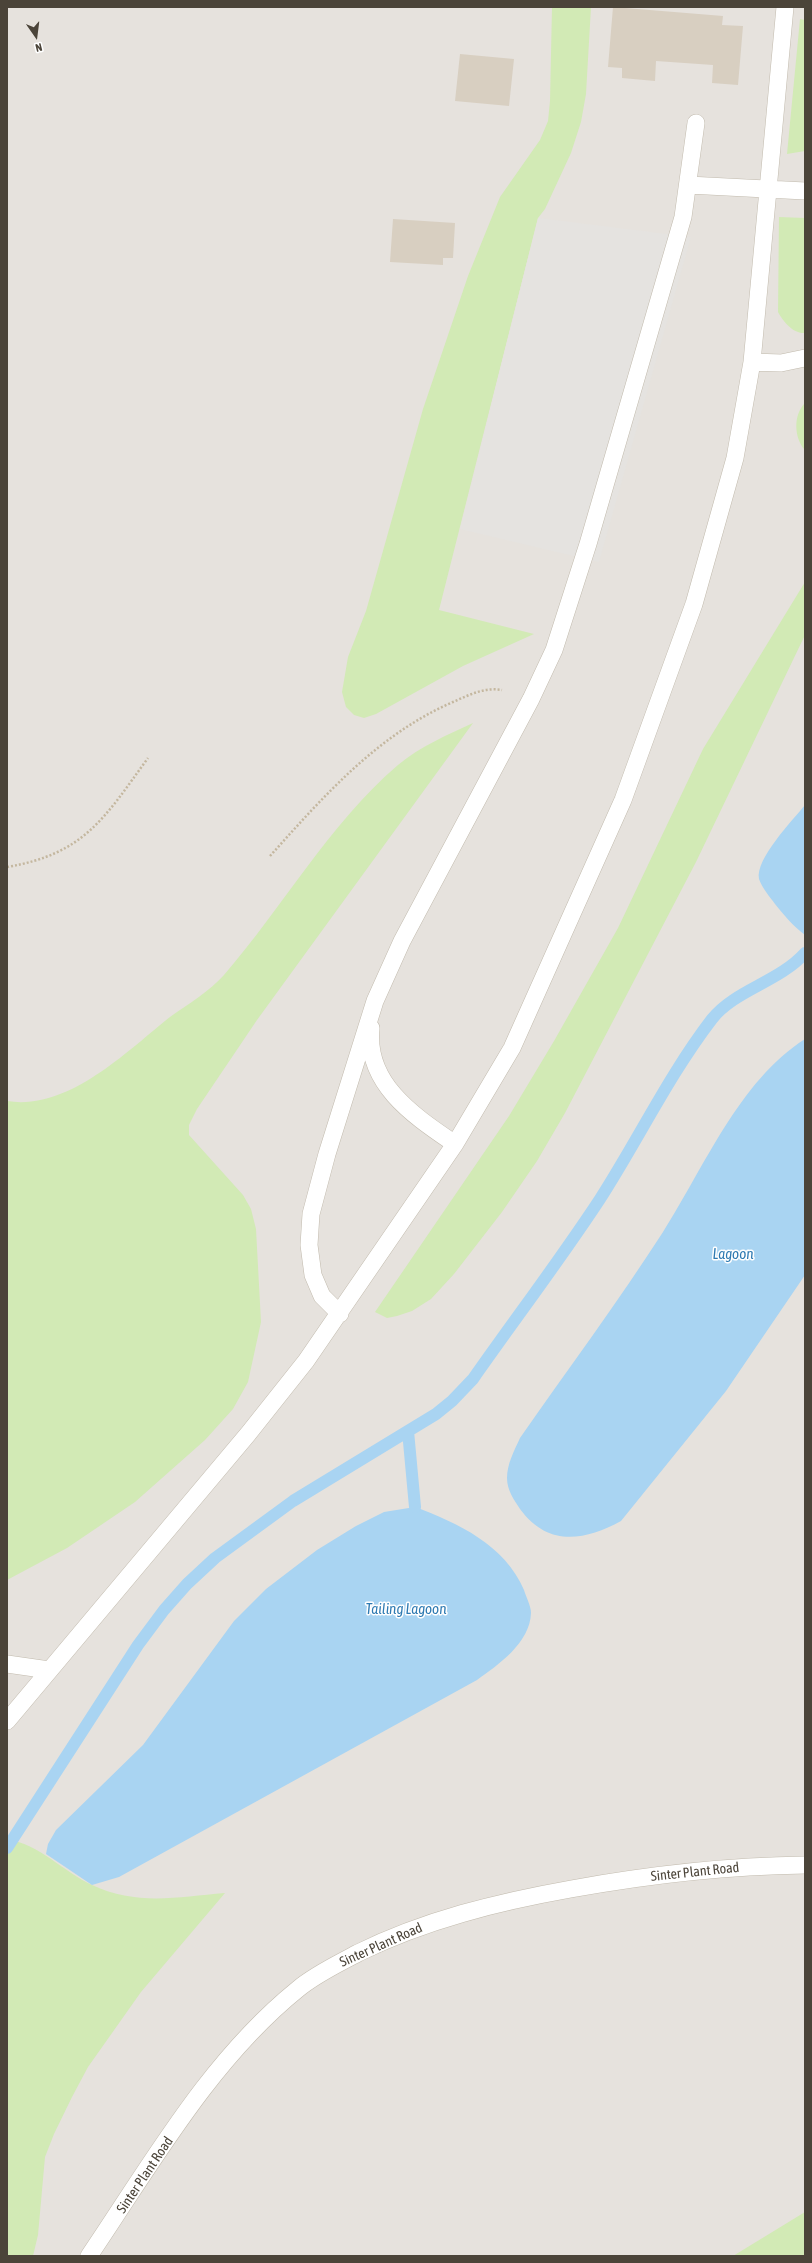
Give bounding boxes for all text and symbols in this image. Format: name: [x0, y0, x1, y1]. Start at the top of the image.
north arrow: [16, 16, 56, 56]
text: N: [34, 41, 44, 54]
water label: Lagoon: [713, 1245, 753, 1263]
water label: Tailing Lagoon: [366, 1600, 446, 1618]
street label: Sinter Plant Road: [650, 1859, 740, 1885]
street label: Sinter Plant Road: [337, 1919, 425, 1971]
street label: Sinter Plant Road: [113, 2134, 177, 2216]

